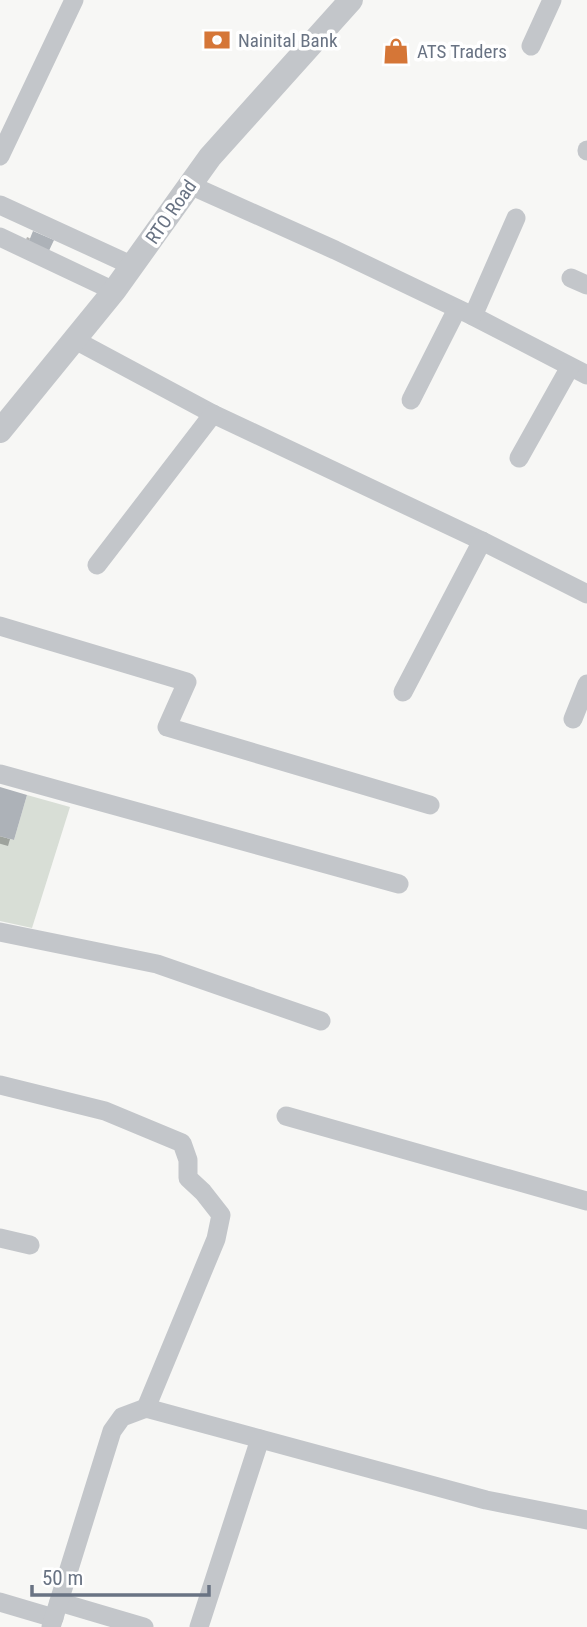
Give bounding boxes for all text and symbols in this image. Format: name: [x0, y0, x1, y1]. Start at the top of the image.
bank icon: Nainital Bank: [202, 25, 232, 55]
place label: Nainital Bank: [238, 29, 338, 52]
shop icon: ATS Traders: [381, 36, 411, 66]
place label: ATS Traders: [417, 40, 507, 63]
street label: RTO Road: [141, 176, 201, 248]
scale bar: [32, 1554, 208, 1598]
text: 50 m: [42, 1566, 83, 1590]

